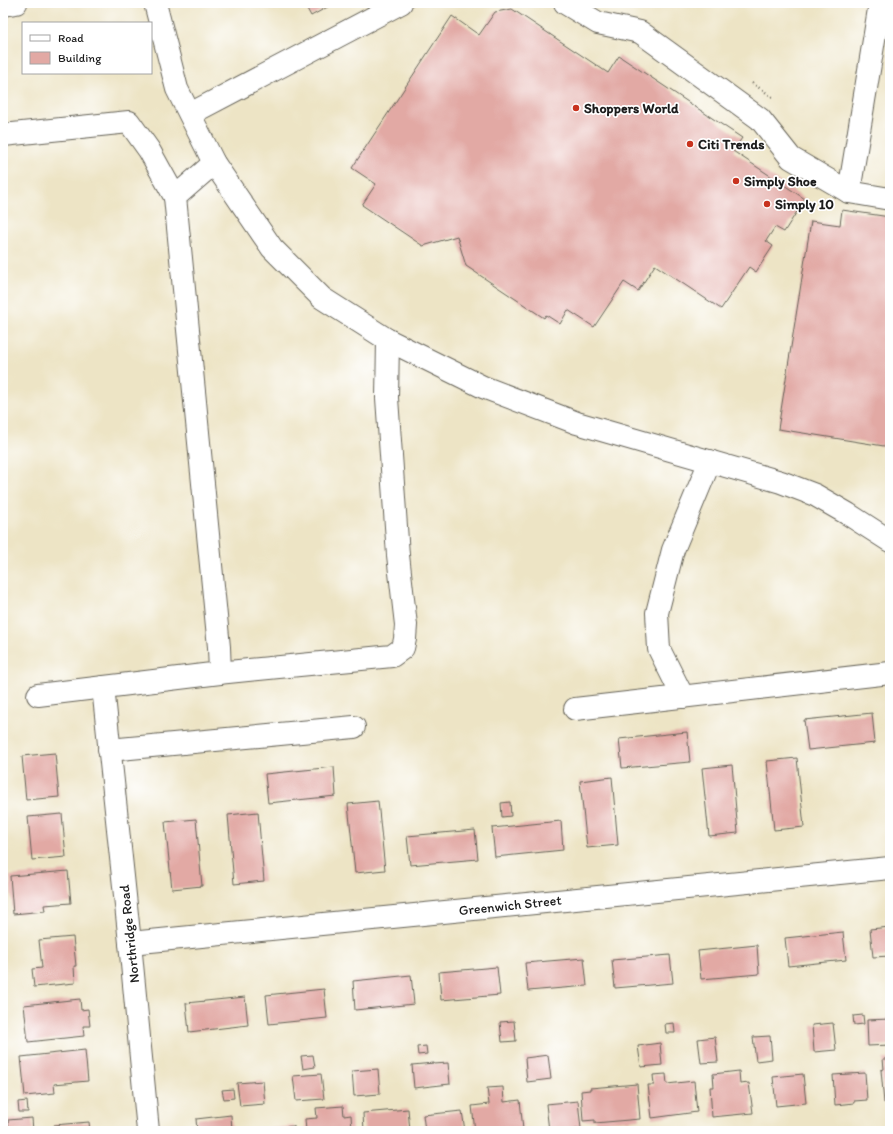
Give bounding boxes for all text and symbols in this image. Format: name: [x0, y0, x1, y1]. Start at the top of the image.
legend: [22, 22, 152, 74]
text: Road: [58, 31, 84, 45]
text: Building: [58, 51, 102, 65]
place label: Shoppers World: [584, 100, 679, 117]
marker: Shoppers World: [571, 103, 581, 113]
place label: Citi Trends: [698, 136, 764, 153]
marker: Citi Trends: [685, 139, 695, 149]
place label: Simply Shoe: [744, 173, 817, 190]
marker: Simply Shoe: [731, 176, 741, 186]
place label: Simply 10: [775, 196, 834, 213]
marker: Simply 10: [762, 199, 772, 209]
street label: Northridge Road: [116, 884, 143, 984]
street label: Greenwich Street: [458, 892, 562, 919]

